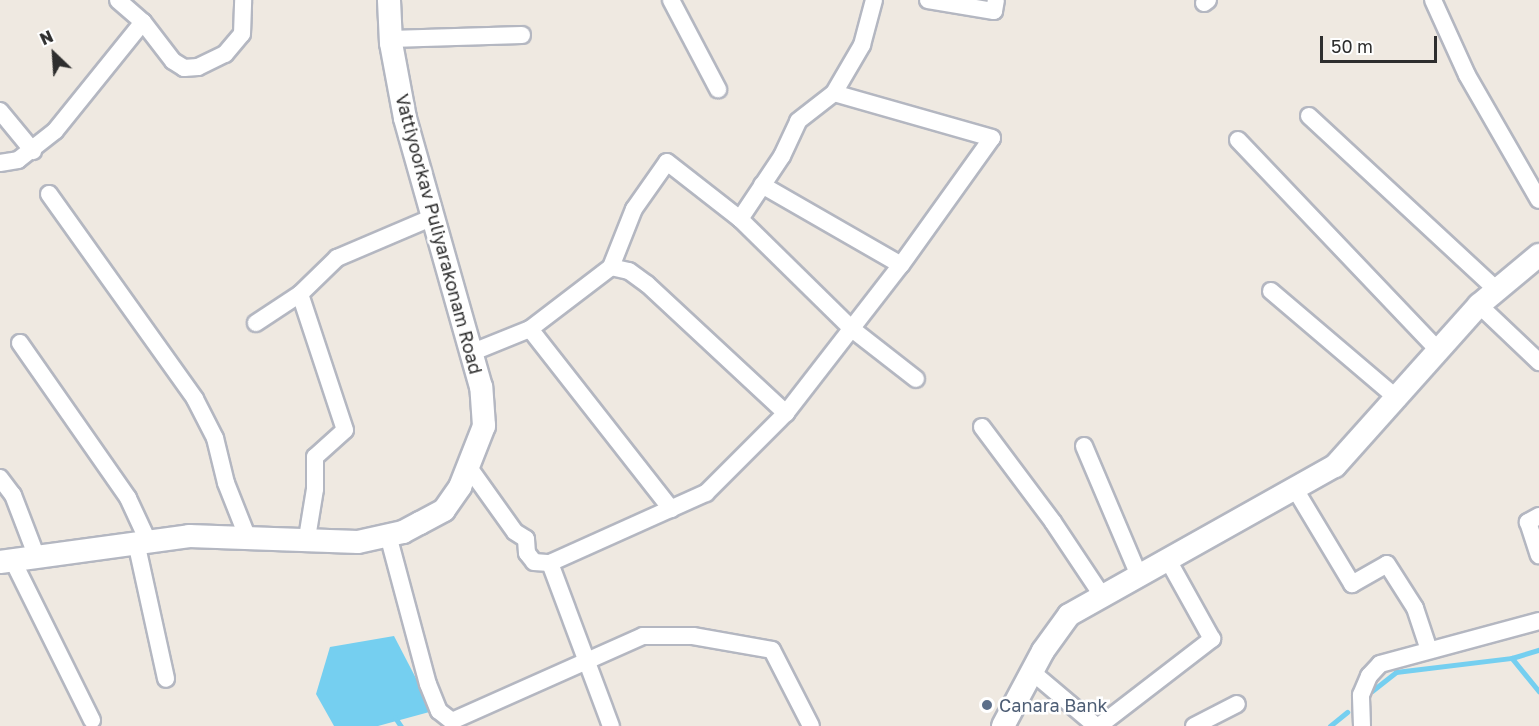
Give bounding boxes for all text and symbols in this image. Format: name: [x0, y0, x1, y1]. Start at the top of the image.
north arrow: [24, 24, 84, 84]
scale bar: [1323, 24, 1440, 62]
text: N: [37, 26, 56, 49]
text: 50 m: [1331, 35, 1373, 57]
street label: Vattiyoorkav Puliyarakonam Road: [391, 92, 487, 376]
place label: Canara Bank: [999, 694, 1108, 716]
marker: Canara Bank: [980, 698, 994, 712]

